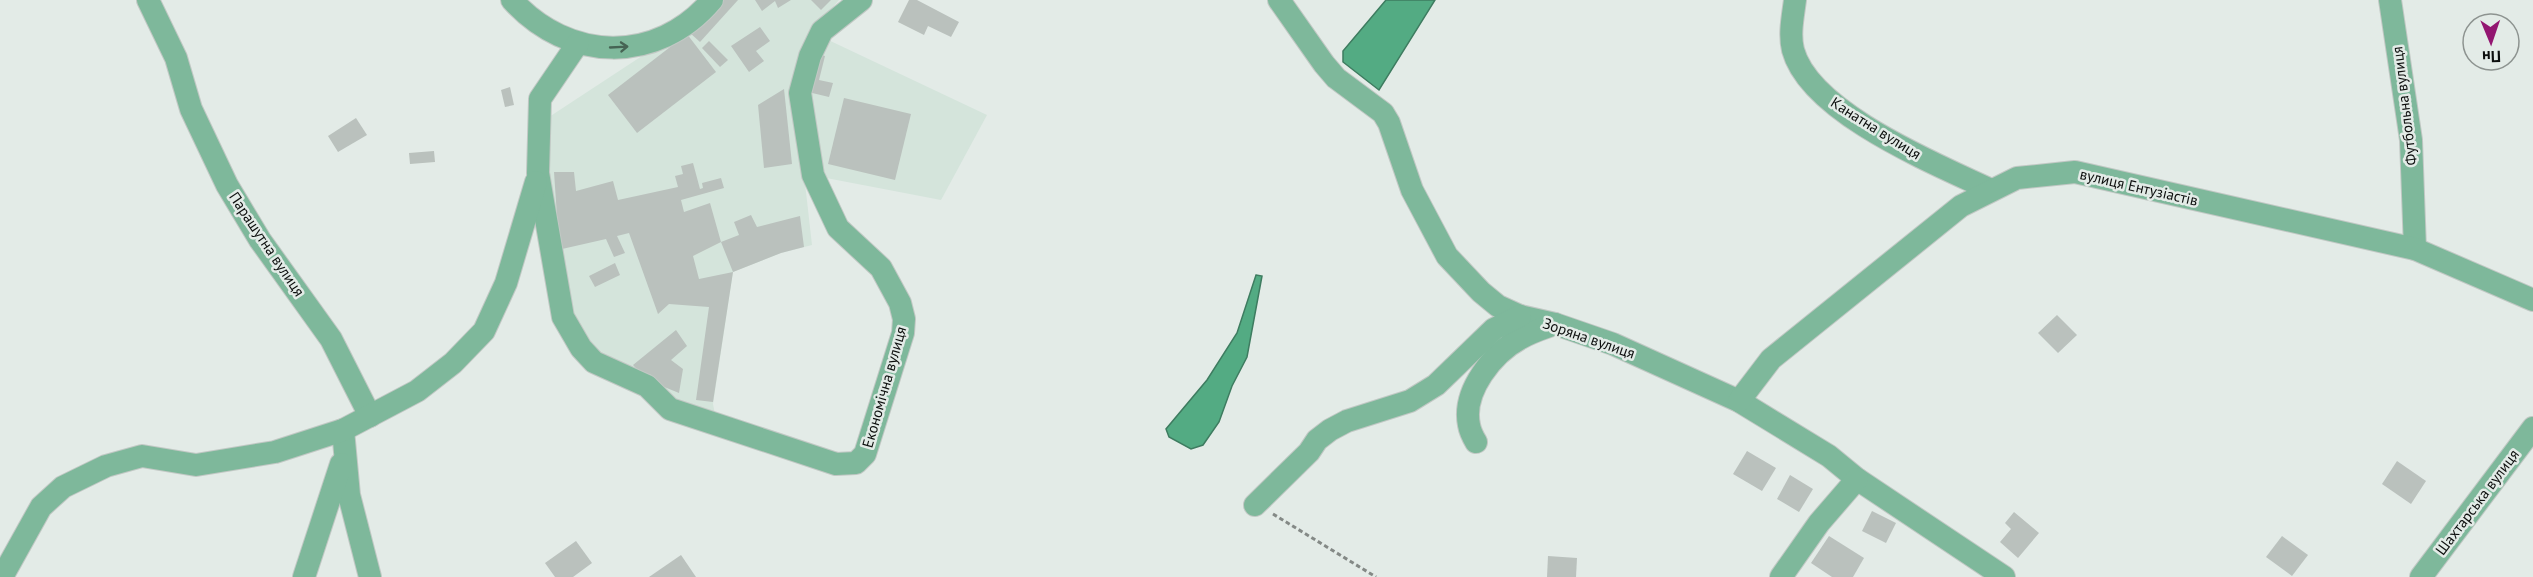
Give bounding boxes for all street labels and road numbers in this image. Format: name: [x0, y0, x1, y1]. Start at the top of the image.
street label: Футбольна вулиця: [2387, 45, 2421, 167]
street label: Канатна вулиця: [1827, 93, 1925, 163]
street label: вулиця Ентузіастів: [2078, 164, 2200, 210]
street label: Парашутна вулиця: [225, 188, 309, 300]
street label: Зоряна вулиця: [1540, 313, 1638, 363]
street label: Економічна вулиця: [858, 324, 910, 450]
street label: Шахтарська вулиця: [2431, 445, 2523, 559]

